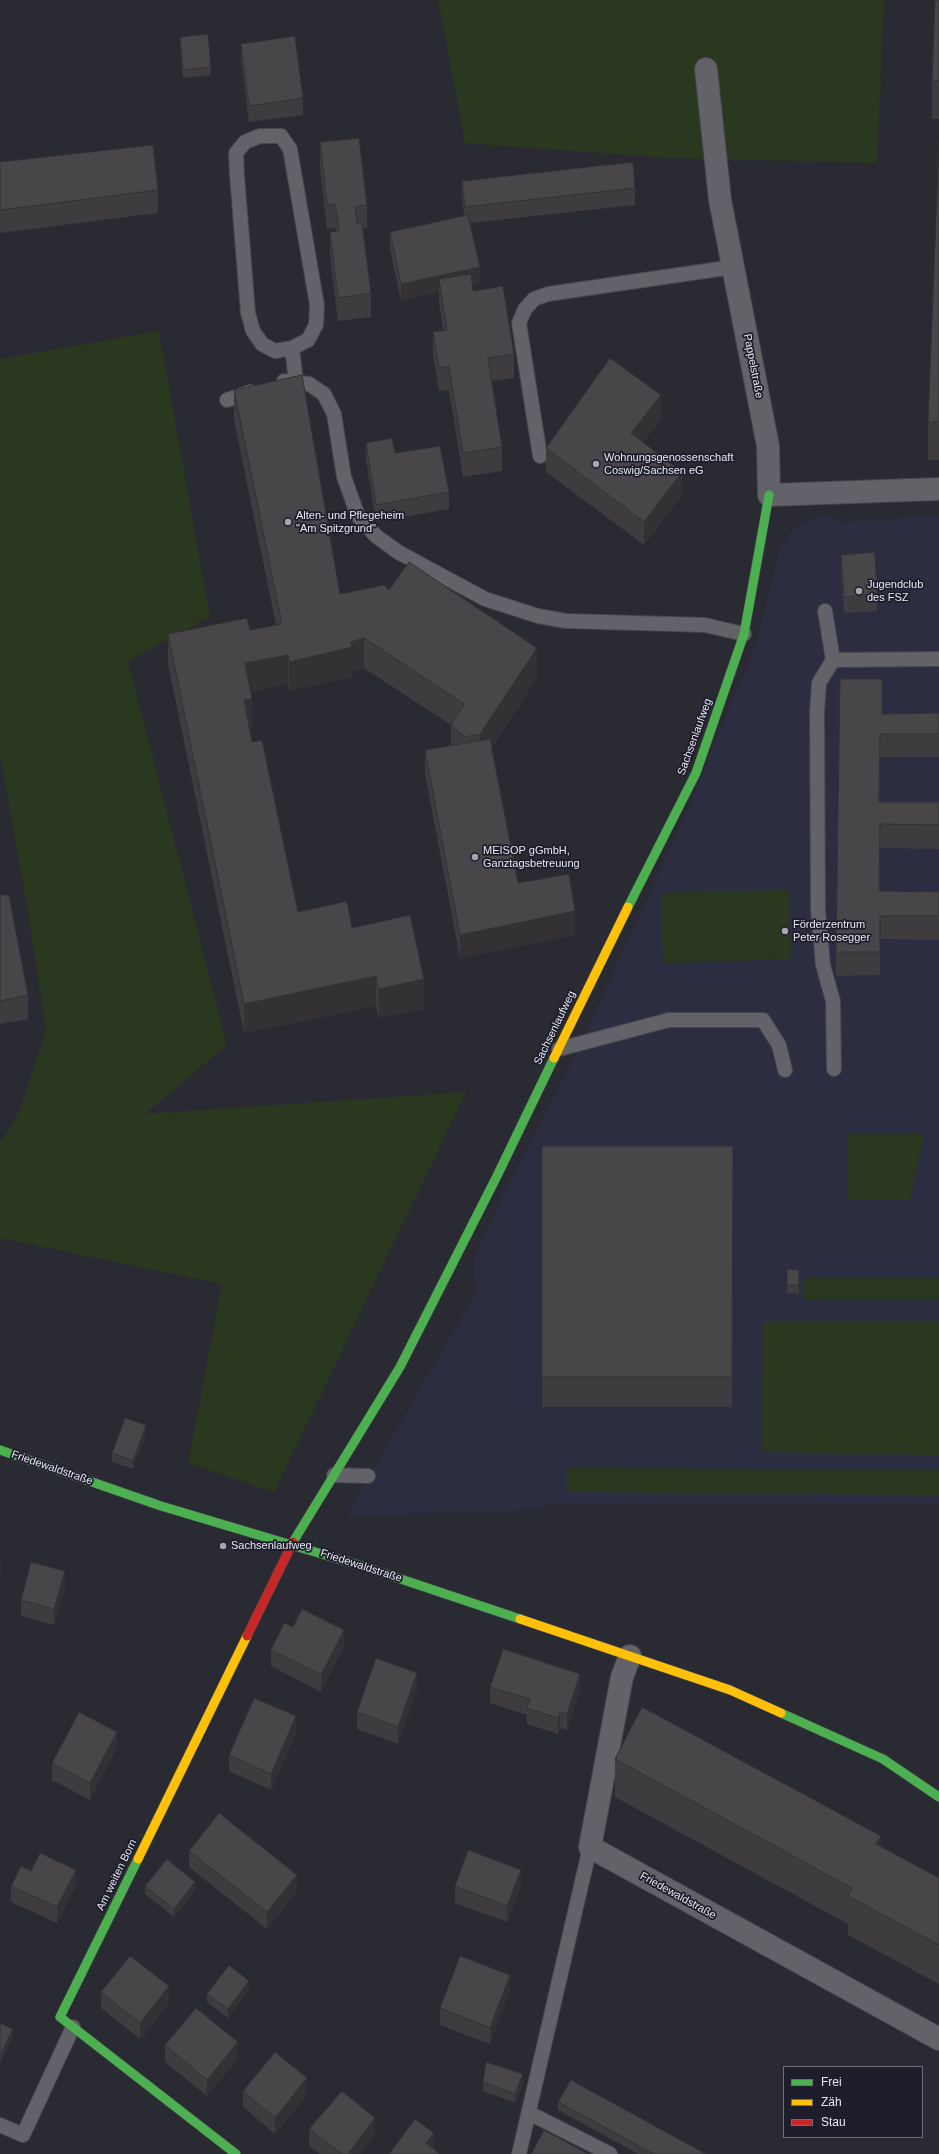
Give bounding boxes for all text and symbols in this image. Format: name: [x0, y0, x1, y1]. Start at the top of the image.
street label: Pappelstraße: [740, 333, 766, 399]
place label: Wohnungsgenossenschaft Coswig/Sachsen eG: [604, 451, 733, 477]
marker: Wohnungsgenossenschaft Coswig/Sachsen eG: [591, 459, 601, 469]
place label: Alten- und Pflegeheim "Am Spitzgrund": [296, 509, 404, 535]
marker: Alten- und Pflegeheim "Am Spitzgrund": [283, 517, 293, 527]
place label: Jugendclub des FSZ: [867, 578, 923, 604]
marker: Jugendclub des FSZ: [854, 586, 864, 596]
street label: Sachsenlaufweg: [675, 697, 715, 777]
place label: MEISOP gGmbH, Ganztagsbetreuung: [483, 844, 580, 870]
marker: MEISOP gGmbH, Ganztagsbetreuung: [470, 852, 480, 862]
place label: Förderzentrum Peter Rosegger: [793, 918, 870, 944]
marker: Förderzentrum Peter Rosegger: [780, 926, 790, 936]
street label: Sachsenlaufweg: [531, 989, 579, 1067]
street label: Friedewaldstraße: [10, 1448, 94, 1488]
place label: Sachsenlaufweg: [231, 1539, 312, 1553]
marker: Sachsenlaufweg: [218, 1541, 228, 1551]
street label: Friedewaldstraße: [319, 1547, 403, 1585]
street label: Am weiten Born: [94, 1837, 140, 1913]
street label: Friedewaldstraße: [638, 1870, 718, 1922]
legend: [783, 2066, 923, 2138]
text: Frei: [821, 2075, 842, 2089]
text: Zäh: [821, 2095, 842, 2109]
text: Stau: [821, 2115, 846, 2129]

